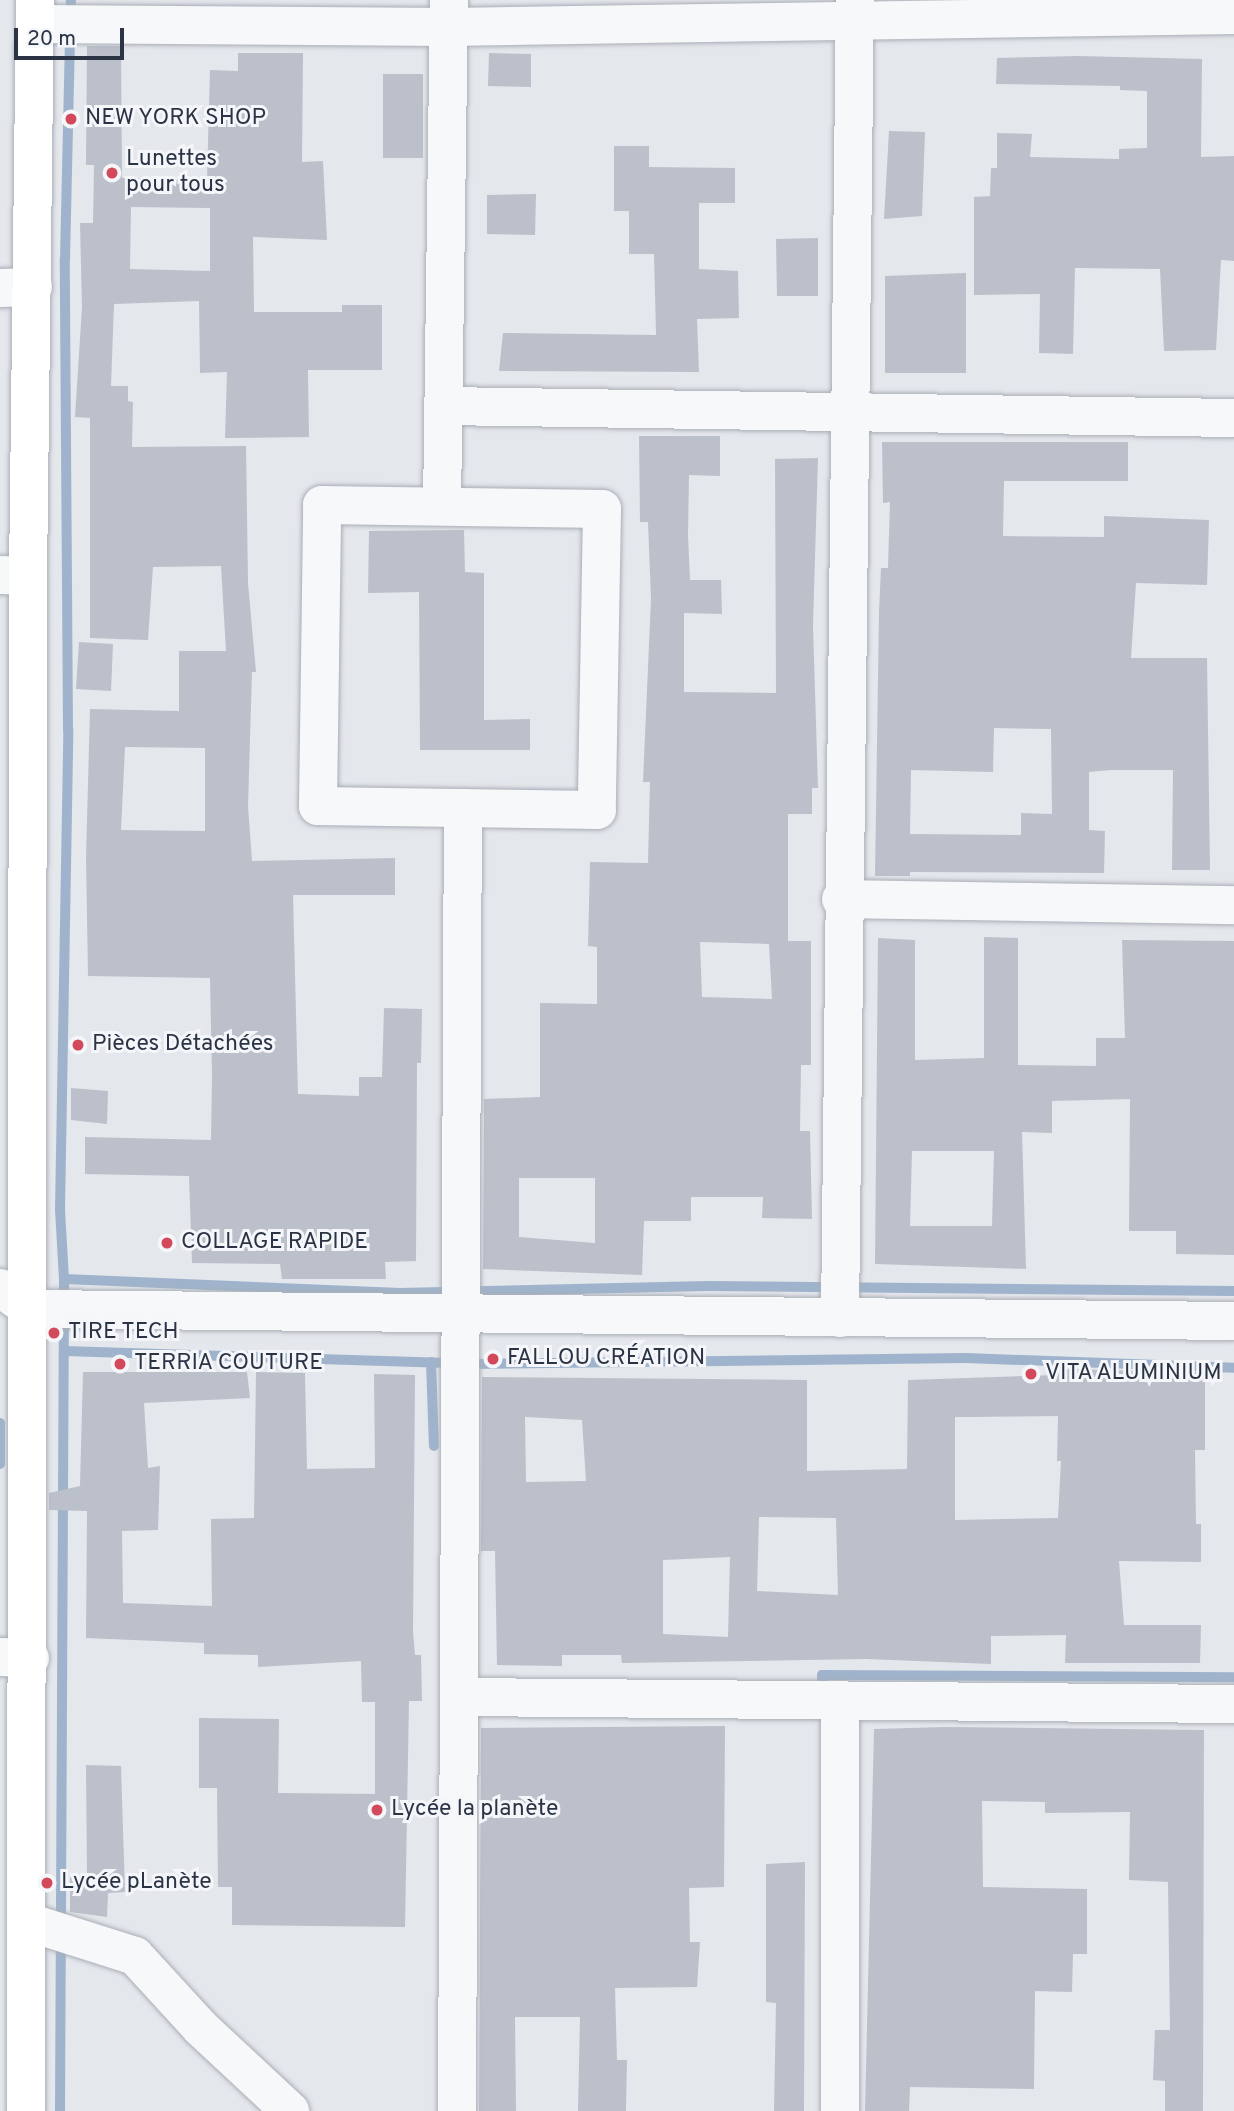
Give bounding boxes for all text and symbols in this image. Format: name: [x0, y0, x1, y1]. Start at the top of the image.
scale bar: [18, 14, 128, 58]
text: 20 m: [27, 26, 76, 53]
place label: NEW YORK SHOP: [85, 105, 267, 133]
marker: NEW YORK SHOP: [63, 111, 79, 127]
place label: Lunettes pour tous: [126, 146, 225, 200]
marker: Lunettes pour tous: [104, 165, 120, 181]
place label: Pièces Détachées: [92, 1031, 274, 1059]
marker: Pièces Détachées: [70, 1037, 86, 1053]
place label: COLLAGE RAPIDE: [181, 1229, 368, 1257]
marker: COLLAGE RAPIDE: [159, 1235, 175, 1251]
place label: TIRE TECH: [68, 1319, 179, 1347]
marker: TIRE TECH: [46, 1325, 62, 1341]
place label: FALLOU CRÉATION: [507, 1345, 705, 1373]
place label: TERRIA COUTURE: [134, 1350, 324, 1378]
marker: FALLOU CRÉATION: [485, 1351, 501, 1367]
marker: TERRIA COUTURE: [112, 1356, 128, 1372]
place label: VITA ALUMINIUM: [1045, 1360, 1224, 1388]
marker: VITA ALUMINIUM: [1023, 1366, 1039, 1382]
place label: Lycée la planète: [391, 1796, 558, 1824]
marker: Lycée la planète: [369, 1802, 385, 1818]
place label: Lycée pLanète: [61, 1869, 212, 1897]
marker: Lycée pLanète: [39, 1875, 55, 1891]

